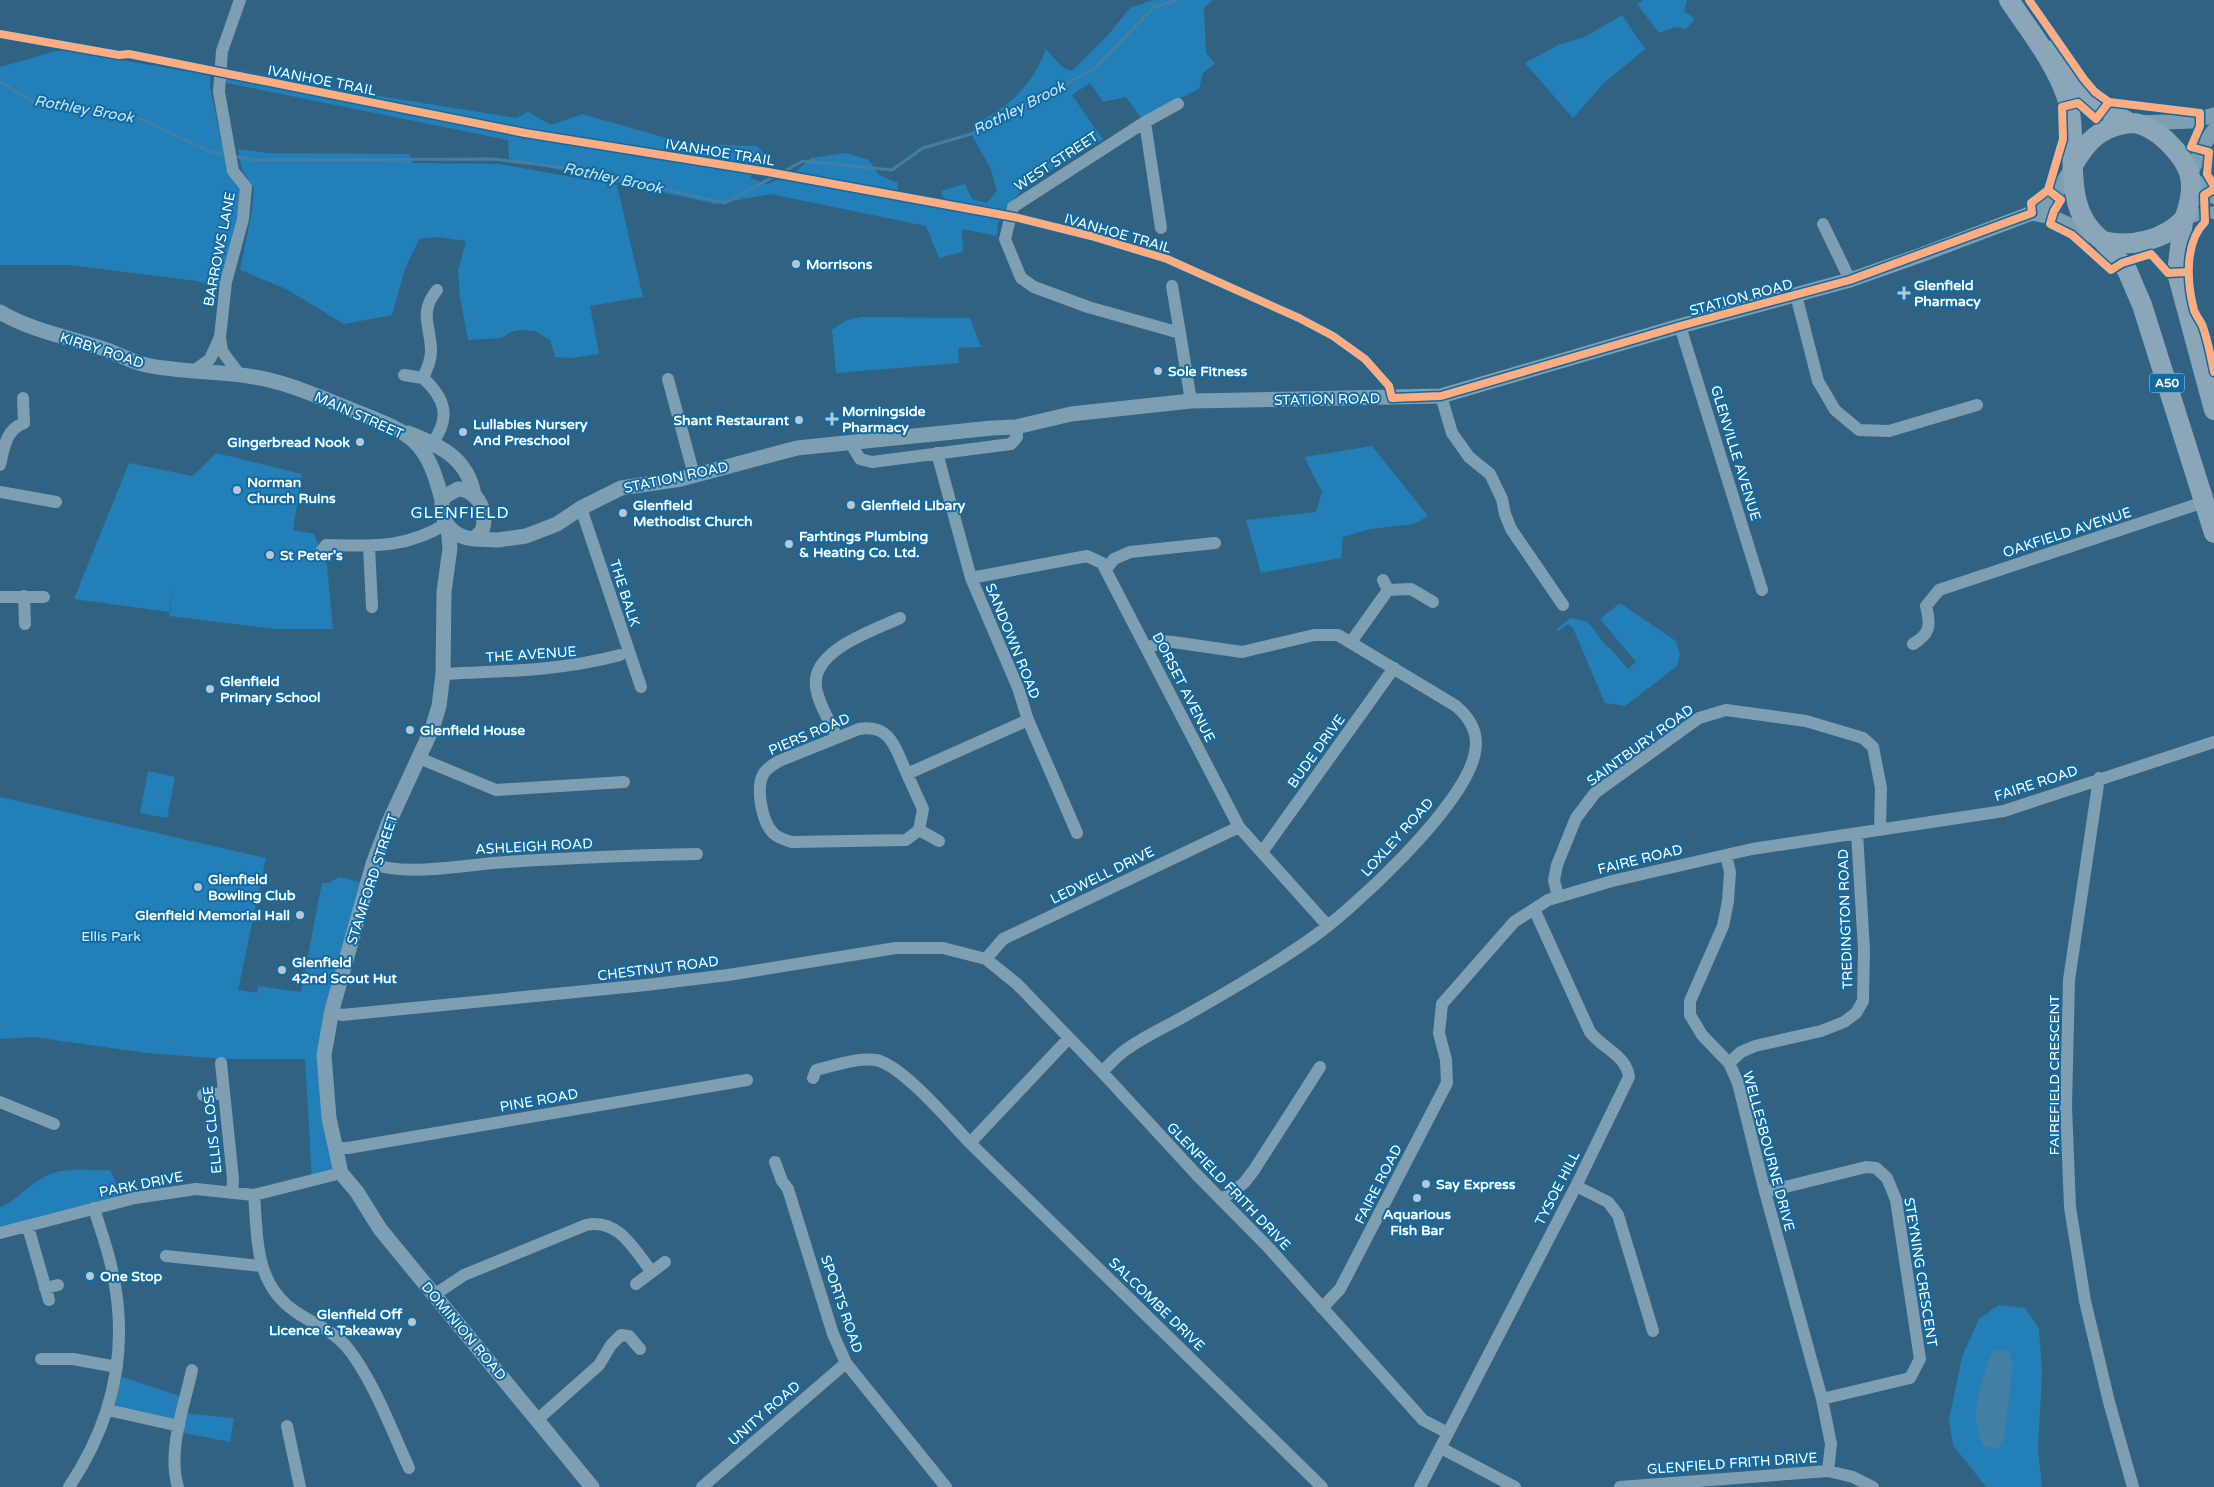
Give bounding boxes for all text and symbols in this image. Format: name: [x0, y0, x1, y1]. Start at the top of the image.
street label: IVANHOE TRAIL: [266, 62, 378, 99]
water label: Rothley Brook: [970, 76, 1070, 139]
water label: Rothley Brook: [33, 91, 137, 127]
street label: WEST STREET: [1011, 128, 1102, 195]
street label: IVANHOE TRAIL: [664, 135, 776, 170]
water label: Rothley Brook: [562, 159, 666, 198]
street label: BARROWS LANE: [200, 190, 239, 308]
street label: IVANHOE TRAIL: [1063, 210, 1173, 257]
place label: Morrisons: [806, 256, 873, 273]
marker: Morrisons: [790, 258, 802, 270]
street label: STATION ROAD: [1688, 276, 1795, 319]
place label: Glenfield Pharmacy: [1914, 277, 1981, 310]
marker: Glenfield Pharmacy: [1898, 287, 1910, 299]
street label: KIRBY ROAD: [58, 329, 146, 372]
place label: Sole Fitness: [1168, 363, 1248, 380]
marker: Sole Fitness: [1152, 365, 1164, 377]
road number: A50: [2150, 373, 2184, 392]
street label: GLENVILLE AVENUE: [1707, 383, 1764, 523]
street label: MAIN STREET: [312, 388, 406, 443]
street label: STATION ROAD: [1274, 390, 1380, 409]
place label: Morningside Pharmacy: [842, 403, 926, 436]
place label: Shant Restaurant: [674, 412, 790, 429]
marker: Morningside Pharmacy: [826, 413, 838, 425]
marker: Shant Restaurant: [793, 414, 805, 426]
place label: Lullabies Nursery And Preschool: [473, 416, 588, 449]
marker: Lullabies Nursery And Preschool: [457, 426, 469, 438]
place label: Gingerbread Nook: [227, 434, 350, 451]
marker: Gingerbread Nook: [354, 436, 366, 448]
street label: STATION ROAD: [622, 458, 730, 497]
place label: Norman Church Ruins: [247, 474, 336, 507]
marker: Norman Church Ruins: [231, 484, 243, 496]
place label: Glenfield Methodist Church: [633, 497, 752, 530]
place label: Glenfield Libary: [861, 497, 966, 514]
marker: Glenfield Libary: [845, 499, 857, 511]
district label: GLENFIELD: [410, 503, 510, 523]
street label: OAKFIELD AVENUE: [2001, 504, 2134, 561]
marker: Glenfield Methodist Church: [617, 507, 629, 519]
place label: Farhtings Plumbing & Heating Co. Ltd.: [799, 528, 929, 561]
marker: Farhtings Plumbing & Heating Co. Ltd.: [783, 538, 795, 550]
place label: St Peter's: [280, 547, 343, 564]
marker: St Peter's: [264, 549, 276, 561]
street label: THE BALK: [606, 558, 643, 629]
street label: SANDOWN ROAD: [982, 581, 1044, 702]
street label: DORSET AVENUE: [1149, 630, 1219, 745]
street label: THE AVENUE: [485, 643, 577, 666]
place label: Glenfield Primary School: [220, 673, 321, 706]
marker: Glenfield Primary School: [204, 683, 216, 695]
street label: SAINTBURY ROAD: [1584, 701, 1697, 790]
street label: PIERS ROAD: [766, 710, 852, 759]
street label: BUDE DRIVE: [1284, 711, 1349, 791]
place label: Glenfield House: [420, 722, 525, 739]
marker: Glenfield House: [404, 724, 416, 736]
street label: FAIRE ROAD: [1992, 762, 2080, 805]
street label: LOXLEY ROAD: [1358, 794, 1437, 880]
street label: STAMFORD STREET: [343, 811, 402, 947]
street label: ASHLEIGH ROAD: [475, 835, 593, 858]
street label: FAIRE ROAD: [1596, 841, 1684, 878]
street label: LEDWELL DRIVE: [1047, 843, 1157, 908]
street label: TREDINGTON ROAD: [1835, 849, 1856, 989]
place label: Glenfield Bowling Club: [208, 871, 296, 904]
marker: Glenfield Bowling Club: [192, 881, 204, 893]
place label: Glenfield Memorial Hall: [135, 907, 290, 924]
marker: Glenfield Memorial Hall: [294, 909, 306, 921]
park label: Ellis Park: [81, 928, 141, 945]
street label: CHESTNUT ROAD: [596, 953, 720, 984]
place label: Glenfield 42nd Scout Hut: [292, 954, 398, 987]
marker: Glenfield 42nd Scout Hut: [276, 964, 288, 976]
street label: FAIREFIELD CRESCENT: [2046, 994, 2063, 1155]
street label: WELLESBOURNE DRIVE: [1739, 1069, 1798, 1233]
street label: ELLIS CLOSE: [199, 1085, 226, 1175]
street label: PINE ROAD: [499, 1085, 580, 1116]
street label: GLENFIELD FRITH DRIVE: [1163, 1119, 1294, 1254]
street label: FAIRE ROAD: [1351, 1142, 1406, 1227]
street label: TYSOE HILL: [1531, 1148, 1583, 1228]
street label: PARK DRIVE: [98, 1168, 185, 1201]
place label: Say Express: [1436, 1176, 1516, 1193]
marker: Say Express: [1420, 1178, 1432, 1190]
marker: Aquarious Fish Bar: [1411, 1192, 1423, 1204]
street label: STEYNING CRESCENT: [1900, 1196, 1941, 1348]
place label: Aquarious Fish Bar: [1383, 1206, 1451, 1239]
street label: SPORTS ROAD: [817, 1253, 866, 1355]
street label: SALCOMBE DRIVE: [1105, 1254, 1208, 1355]
place label: One Stop: [100, 1268, 162, 1285]
marker: One Stop: [84, 1270, 96, 1282]
street label: DOMINION ROAD: [418, 1279, 510, 1384]
place label: Glenfield Off Licence & Takeaway: [269, 1306, 403, 1339]
marker: Glenfield Off Licence & Takeaway: [406, 1316, 418, 1328]
street label: UNITY ROAD: [725, 1378, 804, 1449]
street label: GLENFIELD FRITH DRIVE: [1646, 1449, 1818, 1478]

